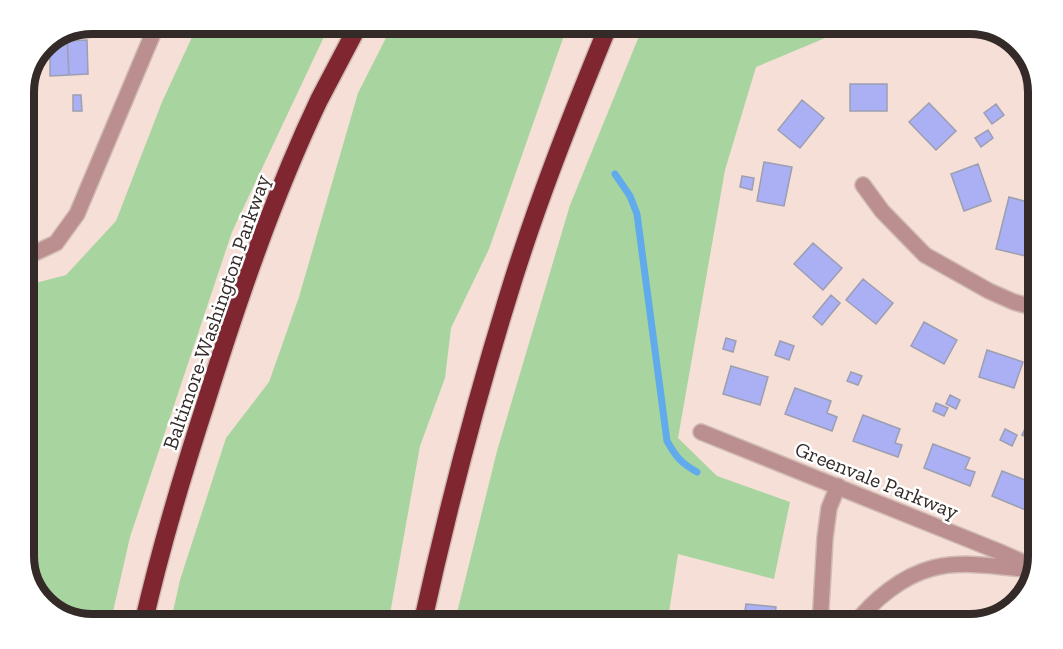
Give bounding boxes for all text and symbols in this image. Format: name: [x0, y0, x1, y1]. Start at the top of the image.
street label: Baltimore-Washington Parkway: [157, 171, 275, 453]
street label: Greenvale Parkway: [792, 436, 963, 524]

